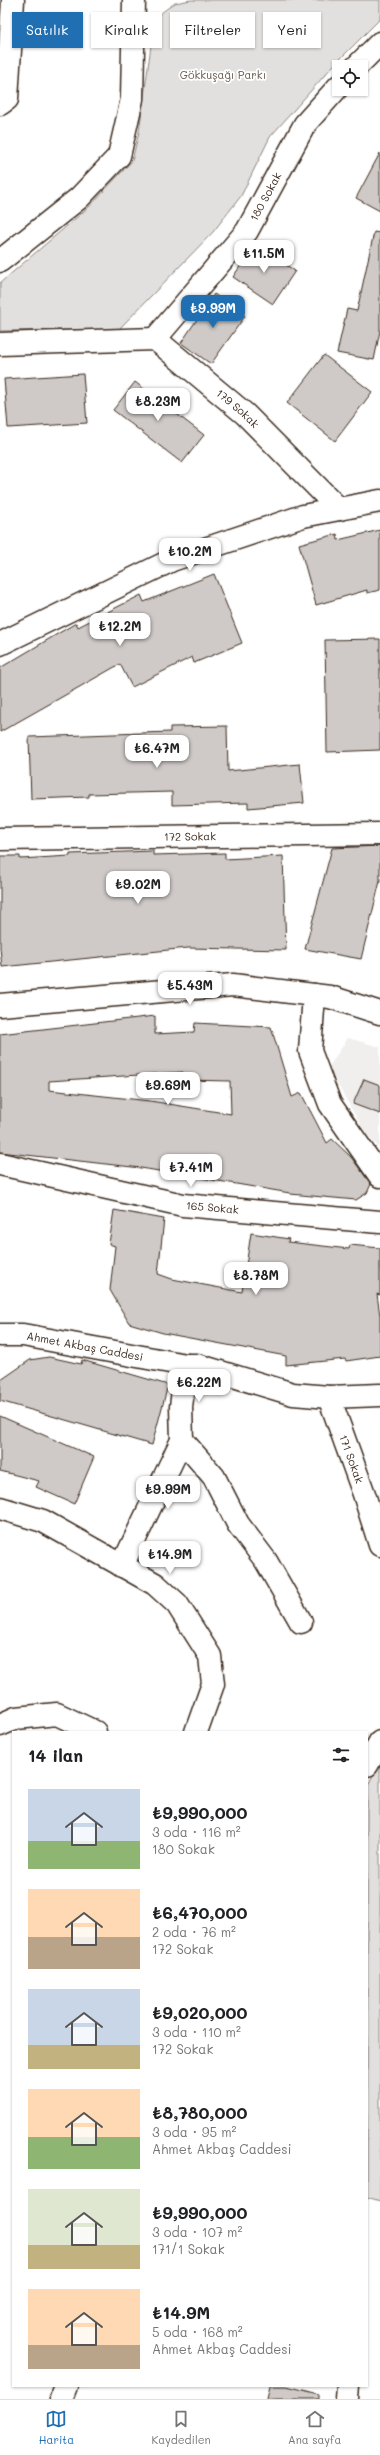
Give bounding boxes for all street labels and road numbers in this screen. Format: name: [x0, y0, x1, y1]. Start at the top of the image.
street label: 180 Sokak: [246, 169, 285, 223]
street label: 179 Sokak: [213, 385, 263, 431]
street label: 172 Sokak: [164, 828, 216, 844]
street label: 165 Sokak: [185, 1197, 240, 1217]
street label: Ahmet Akbaş Caddesi: [26, 1328, 145, 1364]
street label: 171 Sokak: [336, 1432, 368, 1485]

